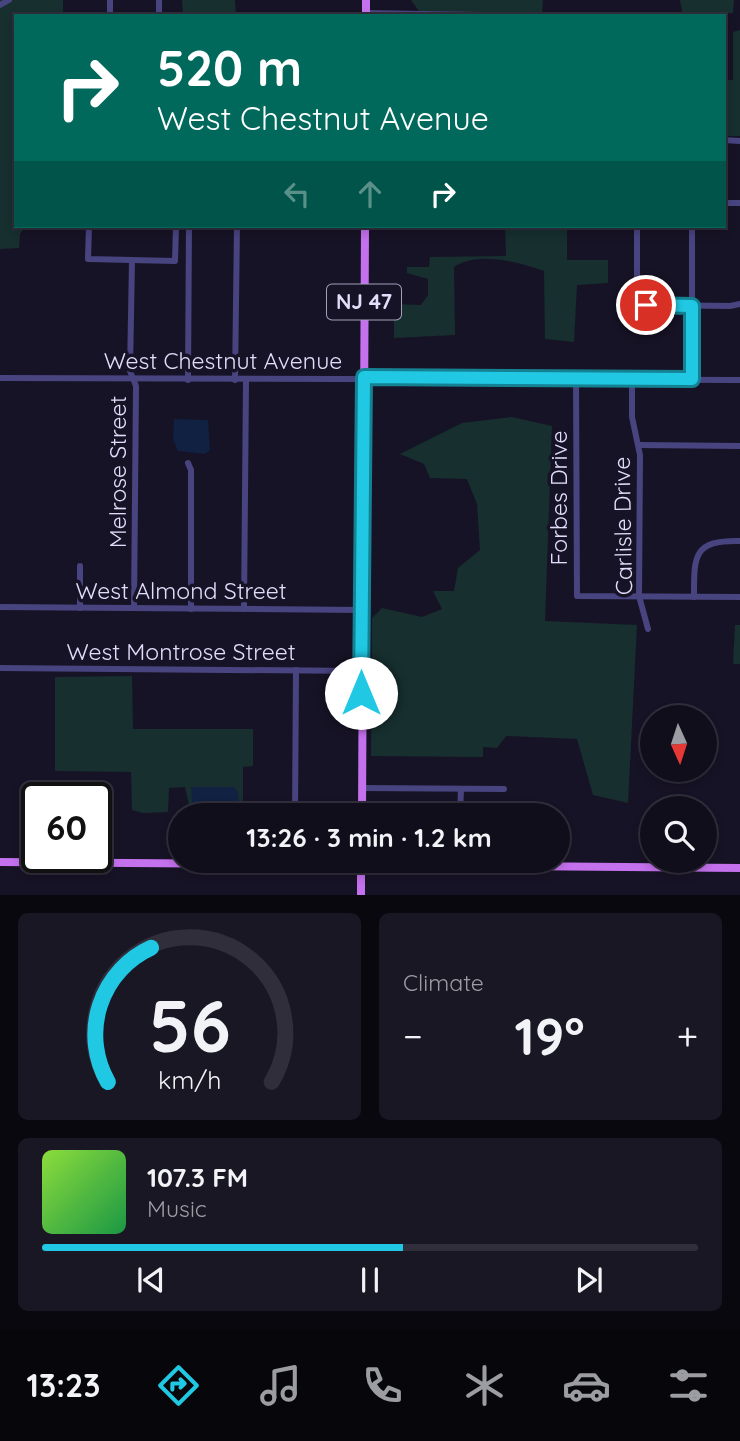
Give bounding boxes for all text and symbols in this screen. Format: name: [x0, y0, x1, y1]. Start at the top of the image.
text: 520 m: [157, 37, 302, 98]
icon: right: [42, 42, 133, 133]
text: West Chestnut Avenue: [157, 98, 489, 138]
icon: left: [278, 175, 316, 213]
icon: ahead: [351, 175, 389, 213]
icon: right: [424, 175, 462, 213]
pin: [616, 275, 676, 335]
road number: NJ 47: [327, 284, 401, 320]
icon: arrive: [627, 286, 665, 324]
street label: West Chestnut Avenue: [104, 346, 342, 375]
street label: Melrose Street: [103, 396, 132, 548]
street label: Forbes Drive: [544, 431, 573, 565]
street label: Carlisle Drive: [607, 457, 638, 596]
street label: West Almond Street: [75, 576, 287, 605]
street label: West Montrose Street: [67, 637, 296, 666]
position arrow: [324, 656, 398, 730]
north arrow: [640, 705, 718, 782]
map controls: [640, 705, 717, 873]
speed limit sign: 60: [21, 782, 112, 873]
button: search: [640, 796, 717, 873]
text: 13:26 · 3 min · 1.2 km: [246, 821, 492, 854]
text: Climate: [403, 968, 484, 997]
text: 56: [148, 980, 231, 1071]
text: 19°: [515, 1003, 585, 1068]
text: −: [403, 1012, 423, 1060]
text: +: [677, 1012, 698, 1060]
text: km/h: [158, 1064, 221, 1095]
text: 107.3 FM: [147, 1161, 248, 1194]
text: Music: [147, 1194, 207, 1223]
icon: previous: [132, 1261, 170, 1299]
icon: pause: [351, 1261, 389, 1299]
icon: next: [570, 1261, 608, 1299]
icon: directions: [154, 1361, 203, 1410]
icon: music: [256, 1361, 305, 1410]
icon: phone: [358, 1361, 407, 1410]
icon: climate: [460, 1361, 509, 1410]
icon: car: [562, 1361, 611, 1410]
icon: filters: [664, 1361, 713, 1410]
text: 13:23: [27, 1365, 100, 1405]

